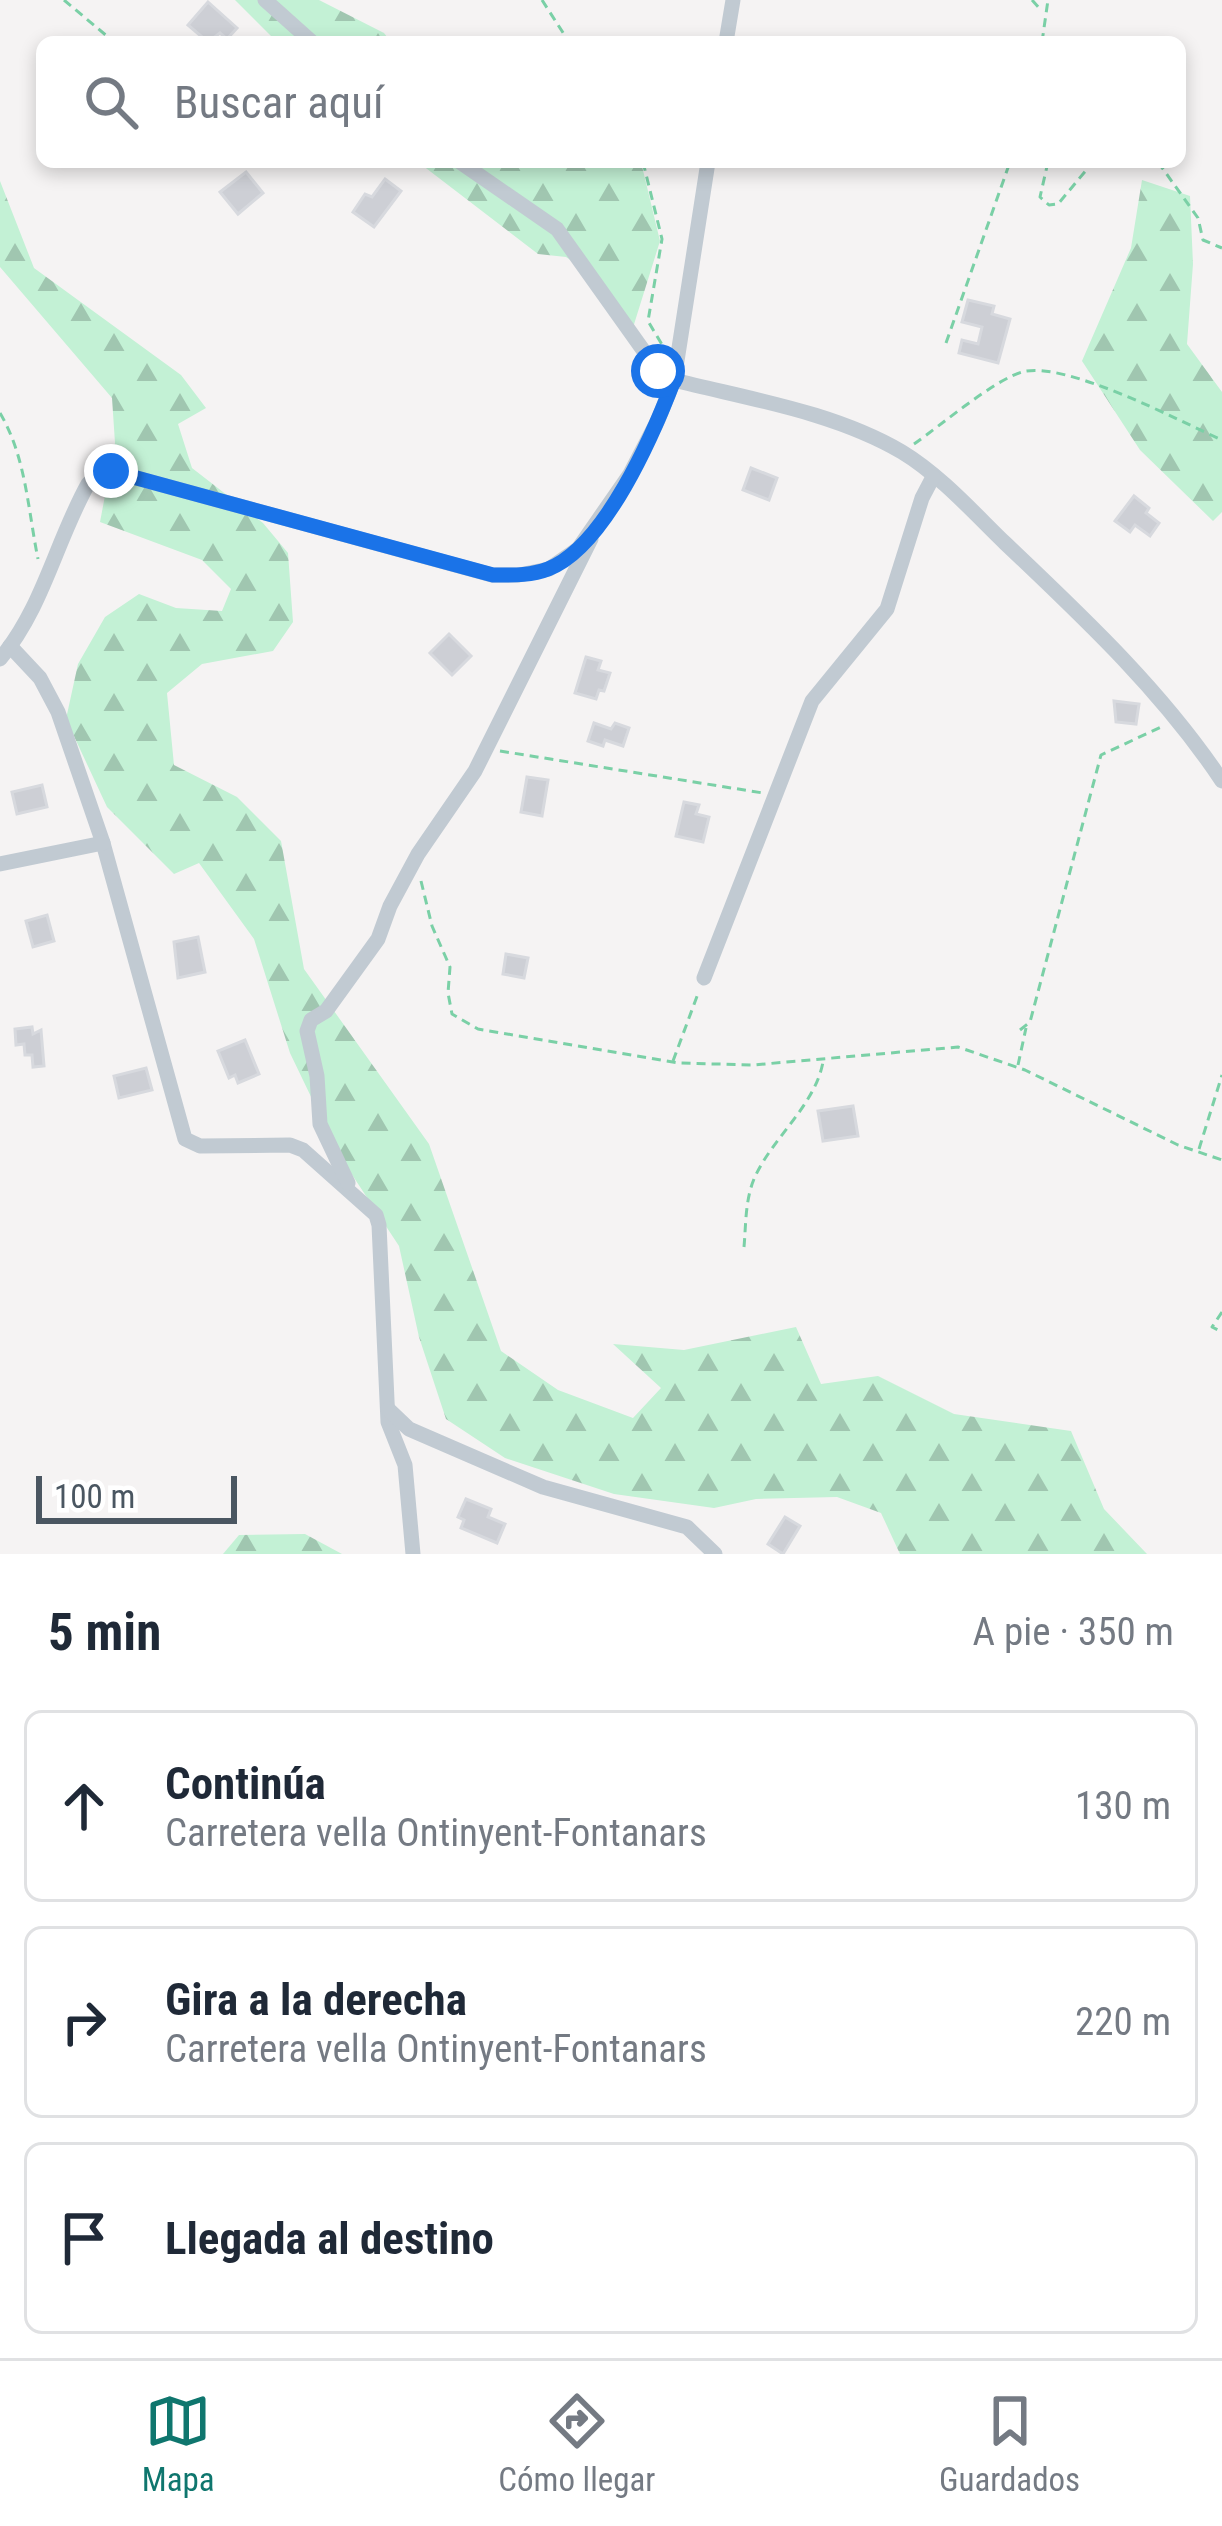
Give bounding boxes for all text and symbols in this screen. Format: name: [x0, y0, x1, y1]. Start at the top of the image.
search box: [36, 36, 1186, 168]
icon: search: [78, 69, 144, 135]
text: Buscar aquí: [174, 76, 384, 129]
route start: [631, 344, 685, 398]
route end: [84, 444, 138, 498]
scale bar: [36, 1470, 237, 1523]
text: 100 m: [54, 1477, 135, 1516]
text: 5 min: [48, 1603, 161, 1662]
text: A pie · 350 m: [973, 1609, 1174, 1655]
text: Continúa: [165, 1757, 326, 1810]
icon: ahead: [51, 1773, 117, 1839]
text: 130 m: [1075, 1783, 1171, 1829]
text: Carretera vella Ontinyent-Fontanars: [165, 1810, 707, 1856]
text: Gira a la derecha: [165, 1973, 467, 2026]
icon: right: [51, 1989, 117, 2055]
text: 220 m: [1075, 1999, 1171, 2045]
text: Carretera vella Ontinyent-Fontanars: [165, 2026, 707, 2072]
icon: arrive: [51, 2205, 117, 2271]
text: Llegada al destino: [165, 2212, 494, 2265]
tab: Mapa: [142, 2388, 215, 2499]
tab: Cómo llegar: [498, 2388, 655, 2499]
tab: Guardados: [939, 2388, 1080, 2499]

